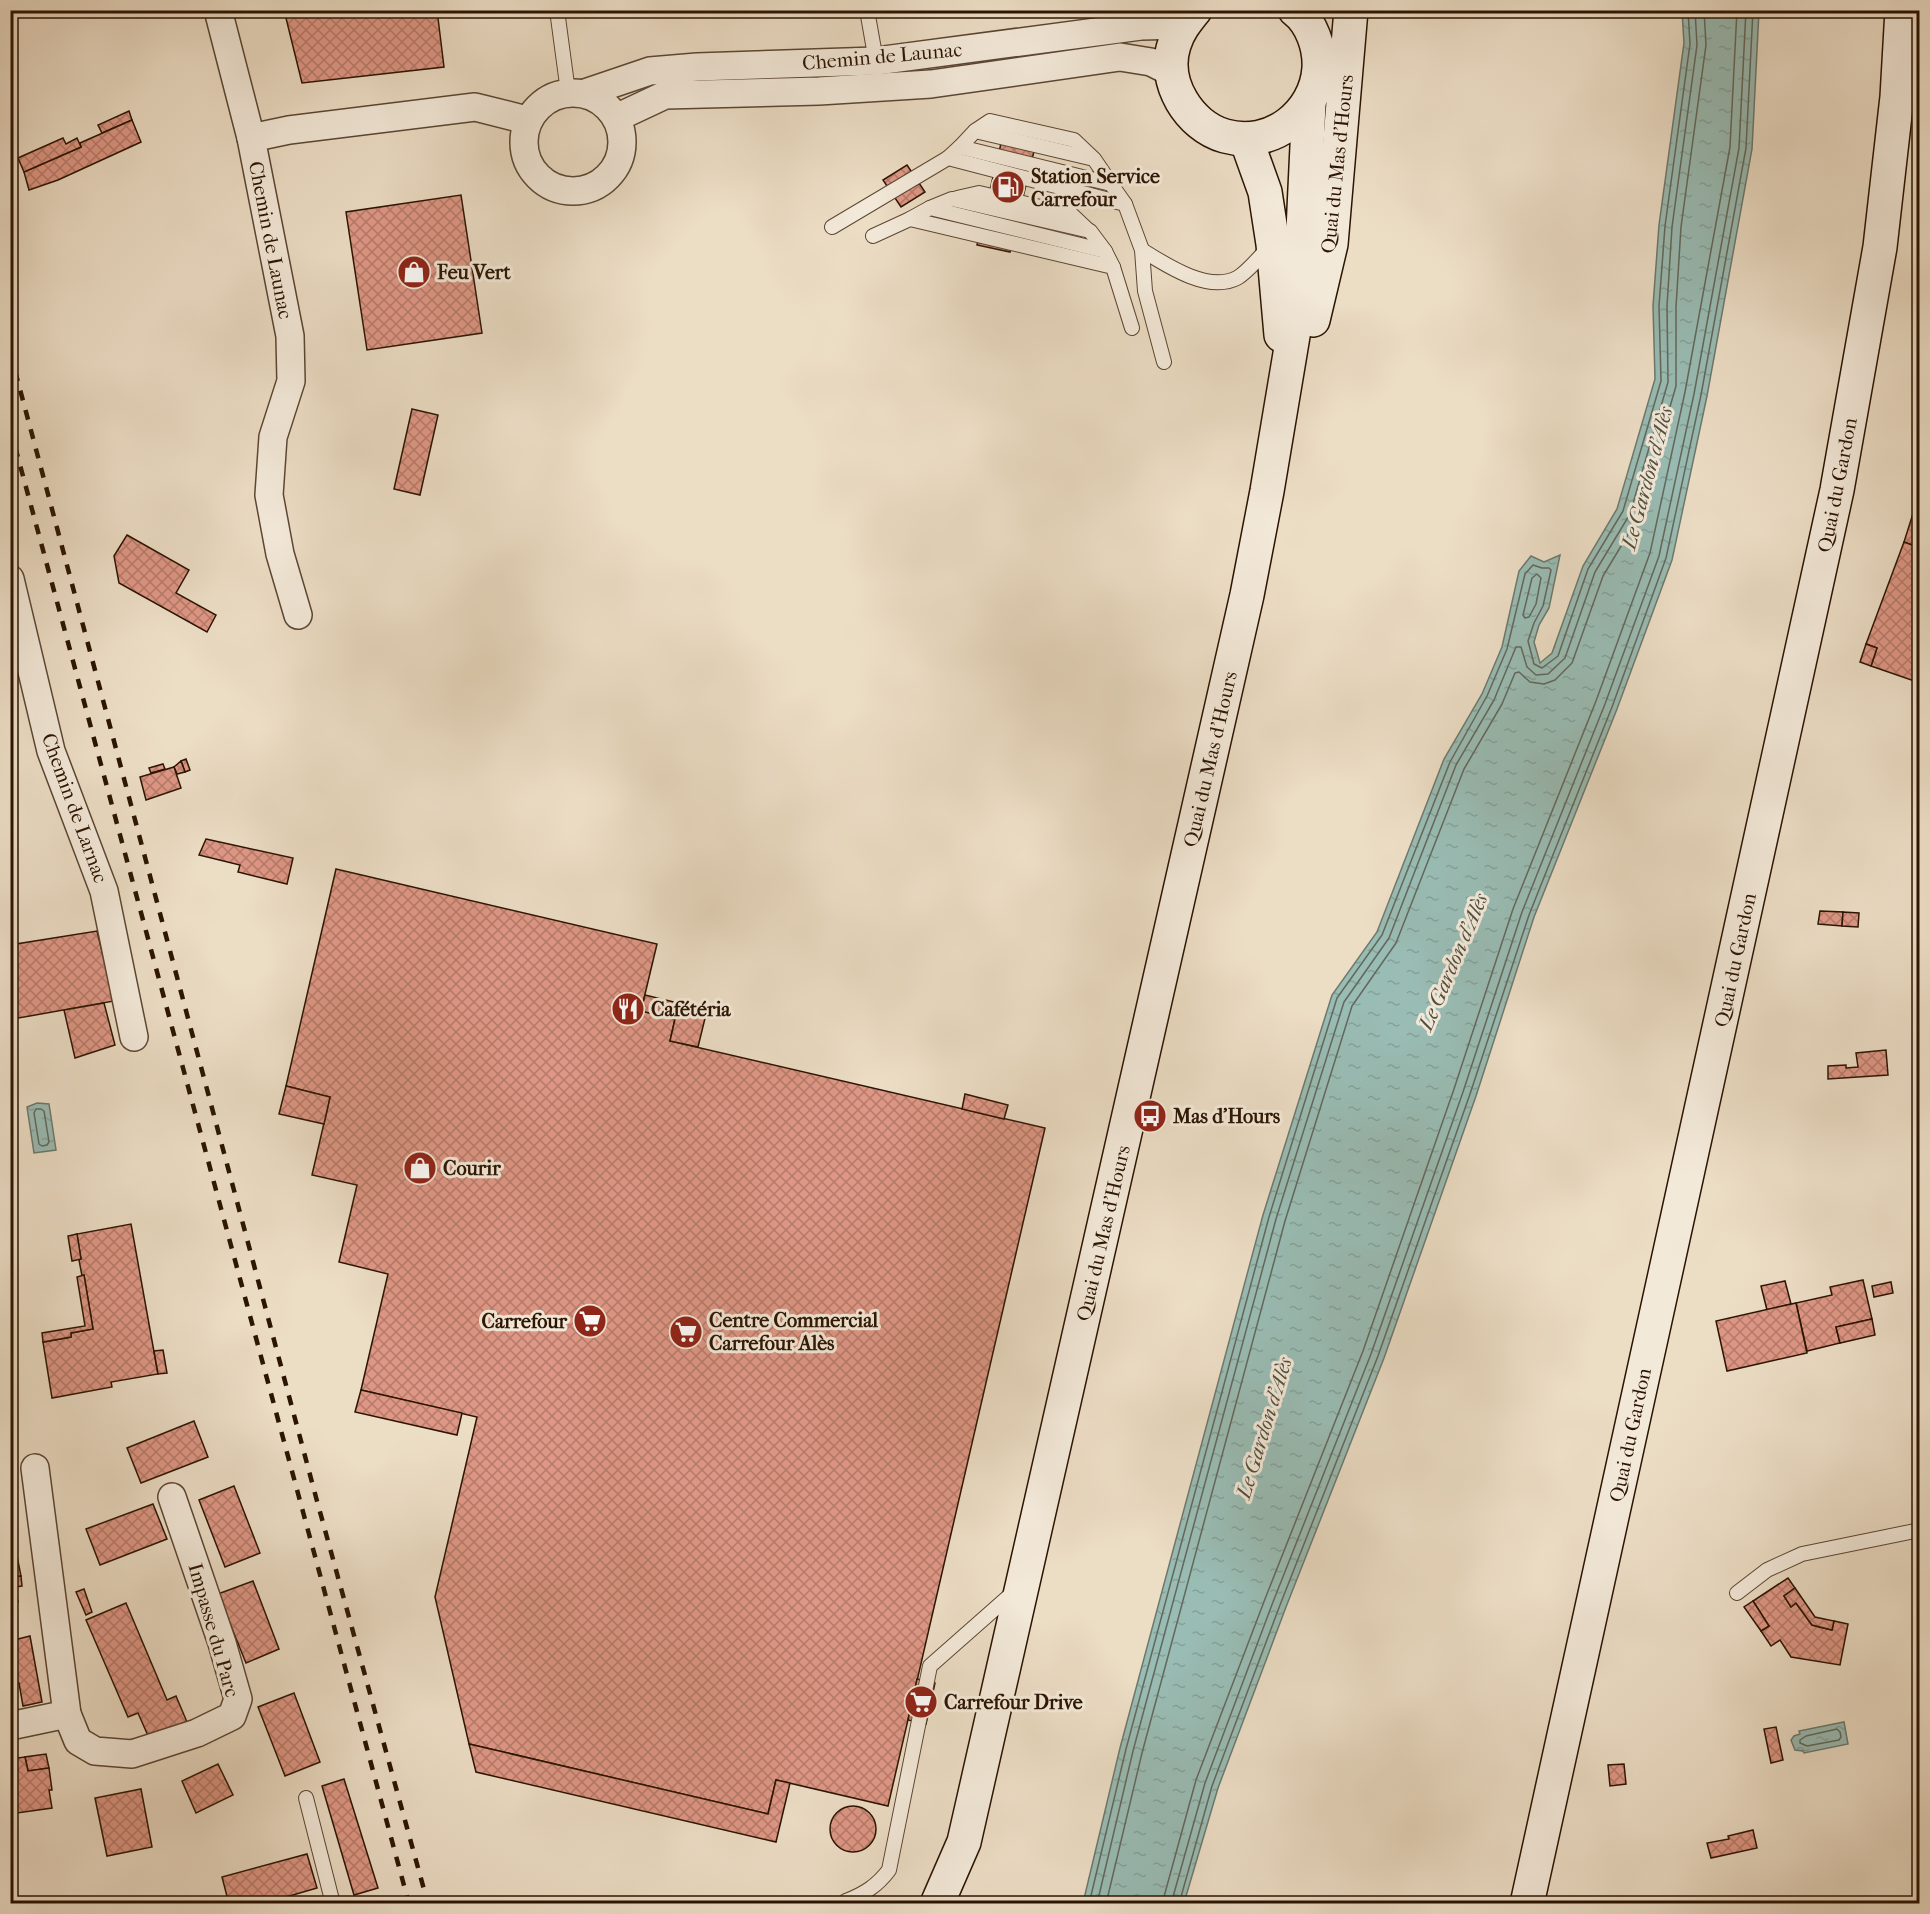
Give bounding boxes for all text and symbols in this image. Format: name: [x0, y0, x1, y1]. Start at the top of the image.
street label: Chemin de Launac: [801, 38, 963, 75]
street label: Quai du Mas d'Hours: [1317, 73, 1358, 255]
street label: Chemin de Launac: [244, 159, 297, 321]
place label: Station Service Carrefour: [1031, 165, 1160, 211]
fuel station icon: Station Service Carrefour: [990, 169, 1026, 205]
shop icon: Feu Vert: [396, 254, 432, 290]
place label: Feu Vert: [436, 261, 511, 284]
water label: Le Gardon d'Alès: [1616, 404, 1678, 554]
street label: Quai du Gardon: [1813, 415, 1862, 554]
street label: Quai du Mas d'Hours: [1179, 669, 1242, 849]
street label: Chemin de Larnac: [37, 730, 112, 886]
water label: Le Gardon d'Alès: [1413, 889, 1493, 1036]
street label: Quai du Gardon: [1710, 890, 1761, 1029]
restaurant icon: Cafétéria: [610, 991, 646, 1027]
place label: Cafétéria: [651, 998, 731, 1021]
bus stop icon: Mas d'Hours: [1132, 1098, 1168, 1134]
place label: Mas d'Hours: [1172, 1105, 1281, 1128]
street label: Quai du Mas d'Hours: [1072, 1143, 1135, 1323]
shop icon: Courir: [402, 1150, 438, 1186]
place label: Courir: [443, 1157, 501, 1180]
supermarket icon: Carrefour: [572, 1303, 608, 1339]
place label: Centre Commercial Carrefour Alès: [709, 1309, 879, 1355]
place label: Carrefour: [481, 1310, 567, 1333]
supermarket icon: Centre Commercial Carrefour Alès: [668, 1314, 704, 1350]
water label: Le Gardon d'Alès: [1231, 1354, 1297, 1503]
street label: Quai du Gardon: [1605, 1365, 1656, 1504]
street label: Impasse du Parc: [183, 1560, 244, 1700]
supermarket icon: Carrefour Drive: [903, 1684, 939, 1720]
place label: Carrefour Drive: [944, 1691, 1083, 1714]

